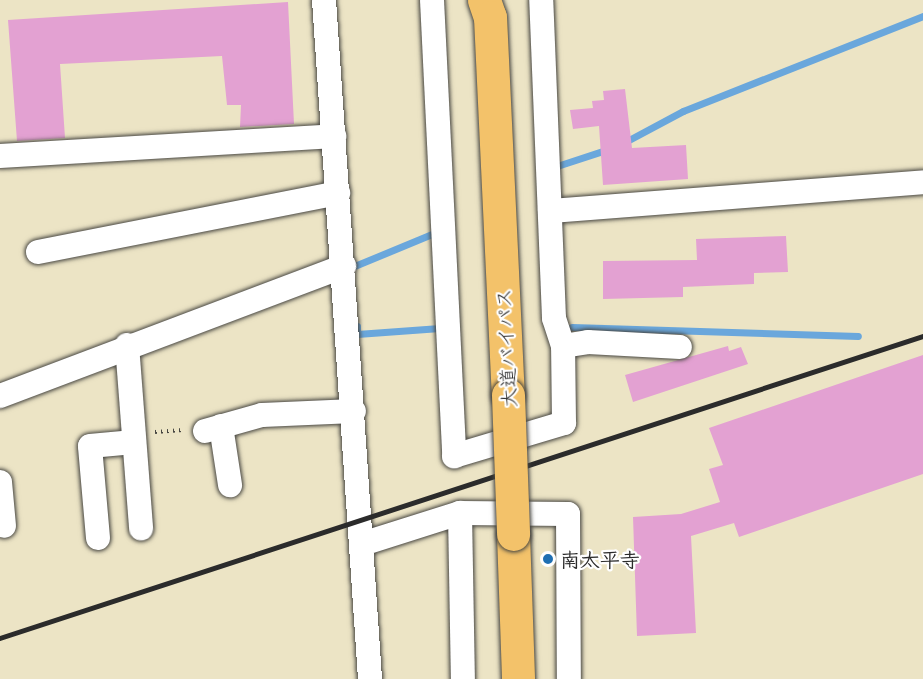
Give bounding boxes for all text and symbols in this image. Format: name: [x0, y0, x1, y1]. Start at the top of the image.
street label: 大道バイパス: [491, 287, 521, 409]
place label: 南太平寺: [560, 547, 640, 571]
marker: 南太平寺: [541, 552, 555, 566]

